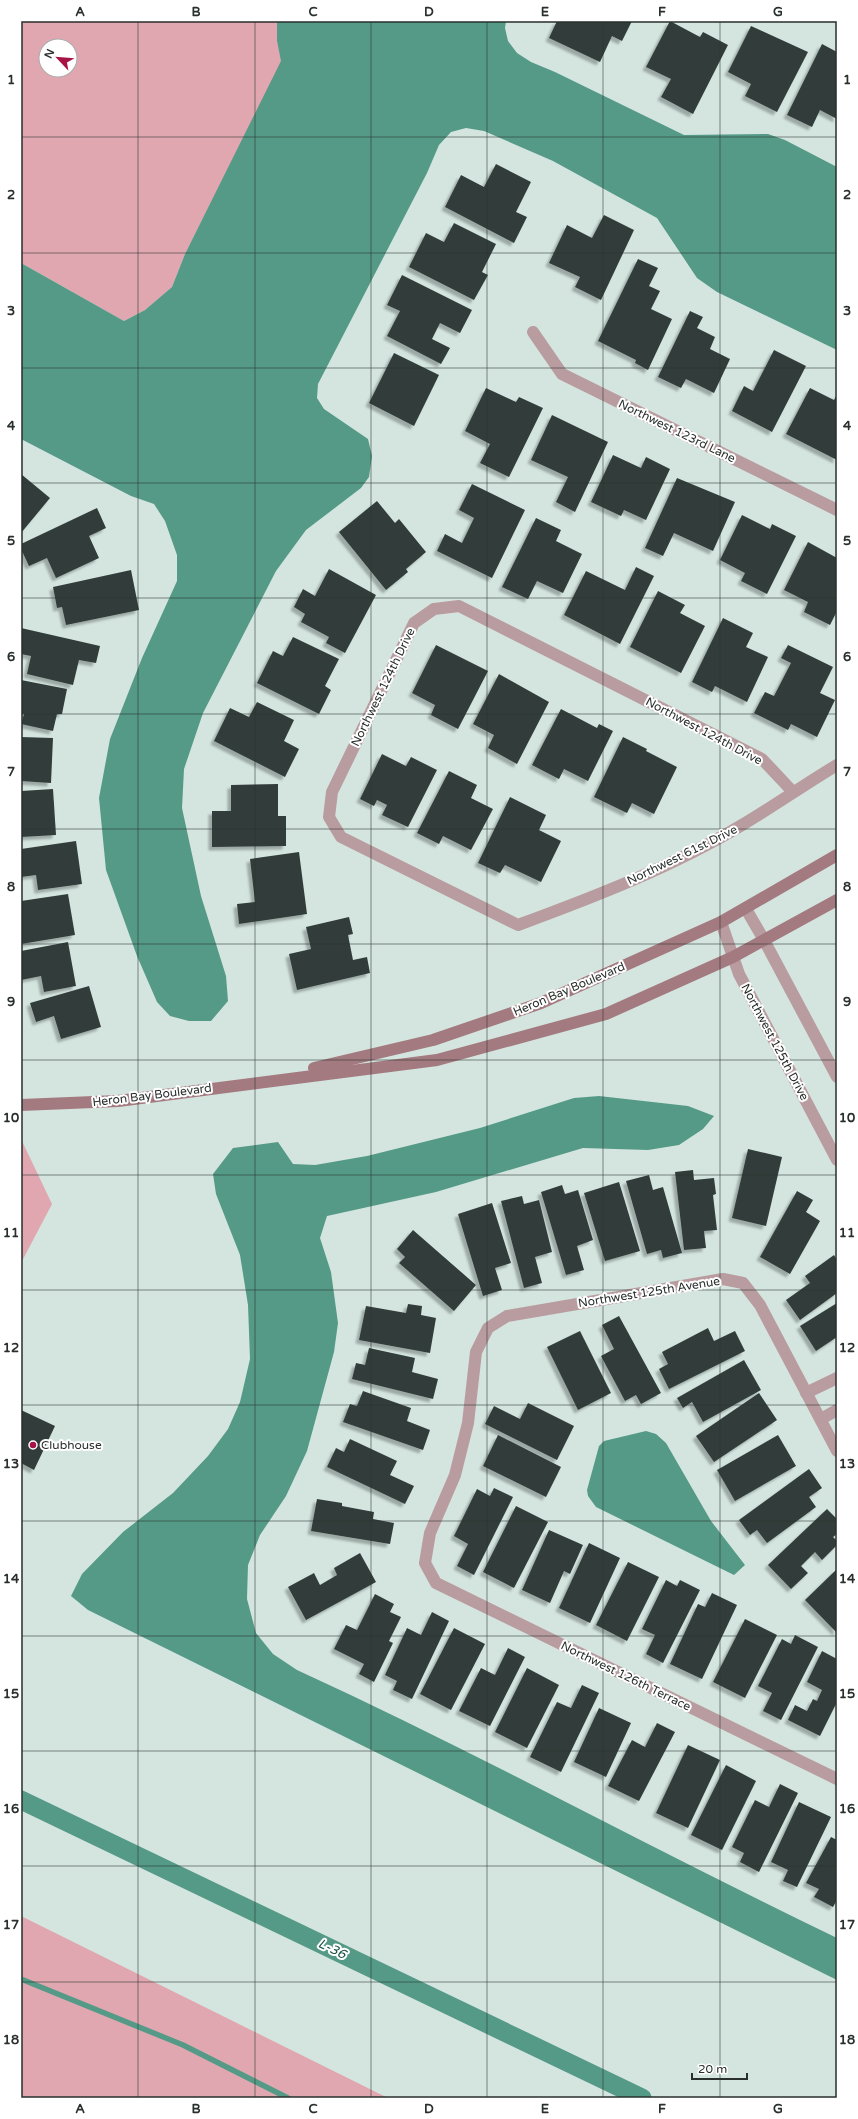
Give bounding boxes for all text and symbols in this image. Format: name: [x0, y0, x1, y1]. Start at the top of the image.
text: A: [75, 4, 85, 20]
text: B: [191, 4, 201, 20]
text: C: [308, 4, 318, 20]
text: D: [424, 4, 434, 20]
text: E: [541, 4, 549, 20]
text: F: [658, 4, 666, 20]
text: G: [773, 4, 783, 20]
north arrow: [38, 38, 78, 78]
text: N: [42, 47, 57, 61]
text: 1: [7, 72, 15, 88]
text: 1: [843, 72, 851, 88]
text: 2: [7, 187, 15, 203]
text: 2: [843, 187, 851, 203]
text: 3: [7, 303, 15, 319]
text: 3: [843, 303, 851, 319]
street label: Northwest 123rd Lane: [616, 397, 738, 465]
text: 4: [7, 418, 16, 434]
text: 4: [843, 418, 852, 434]
text: 5: [7, 533, 15, 549]
text: 5: [843, 533, 851, 549]
street label: Northwest 124th Drive: [348, 625, 418, 748]
text: 6: [7, 649, 15, 665]
text: 6: [843, 649, 851, 665]
street label: Northwest 124th Drive: [643, 694, 765, 768]
text: 7: [7, 764, 15, 780]
text: 7: [843, 764, 851, 780]
street label: Northwest 61st Drive: [625, 822, 740, 888]
text: 8: [7, 879, 15, 895]
text: 8: [843, 879, 851, 895]
street label: Heron Bay Boulevard: [511, 959, 627, 1019]
street label: Northwest 125th Drive: [738, 981, 812, 1103]
text: 9: [7, 994, 15, 1010]
text: 9: [843, 994, 851, 1010]
street label: Heron Bay Boulevard: [92, 1081, 212, 1109]
text: 10: [3, 1110, 19, 1126]
text: 10: [839, 1110, 855, 1126]
text: 11: [3, 1225, 19, 1241]
text: 11: [839, 1225, 855, 1241]
street label: Northwest 125th Avenue: [577, 1274, 721, 1310]
text: 12: [3, 1340, 19, 1356]
text: 12: [839, 1340, 855, 1356]
place label: Clubhouse: [41, 1438, 102, 1452]
marker: Clubhouse: [28, 1440, 38, 1450]
text: 13: [3, 1456, 19, 1472]
text: 13: [839, 1456, 855, 1472]
text: 14: [3, 1571, 20, 1587]
text: 14: [839, 1571, 856, 1587]
street label: Northwest 126th Terrace: [559, 1638, 693, 1714]
text: 15: [3, 1686, 19, 1702]
text: 15: [839, 1686, 855, 1702]
text: 16: [3, 1801, 19, 1817]
text: 16: [839, 1801, 855, 1817]
text: 17: [3, 1917, 19, 1933]
text: 17: [839, 1917, 855, 1933]
water label: L-36: [315, 1935, 350, 1963]
text: 18: [3, 2032, 19, 2048]
text: 18: [839, 2032, 855, 2048]
scale bar: [692, 2055, 747, 2081]
text: 20 m: [698, 2062, 727, 2076]
text: A: [75, 2101, 85, 2117]
text: B: [191, 2101, 201, 2117]
text: C: [308, 2101, 318, 2117]
text: D: [424, 2101, 434, 2117]
text: E: [541, 2101, 549, 2117]
text: F: [658, 2101, 666, 2117]
text: G: [773, 2101, 783, 2117]

